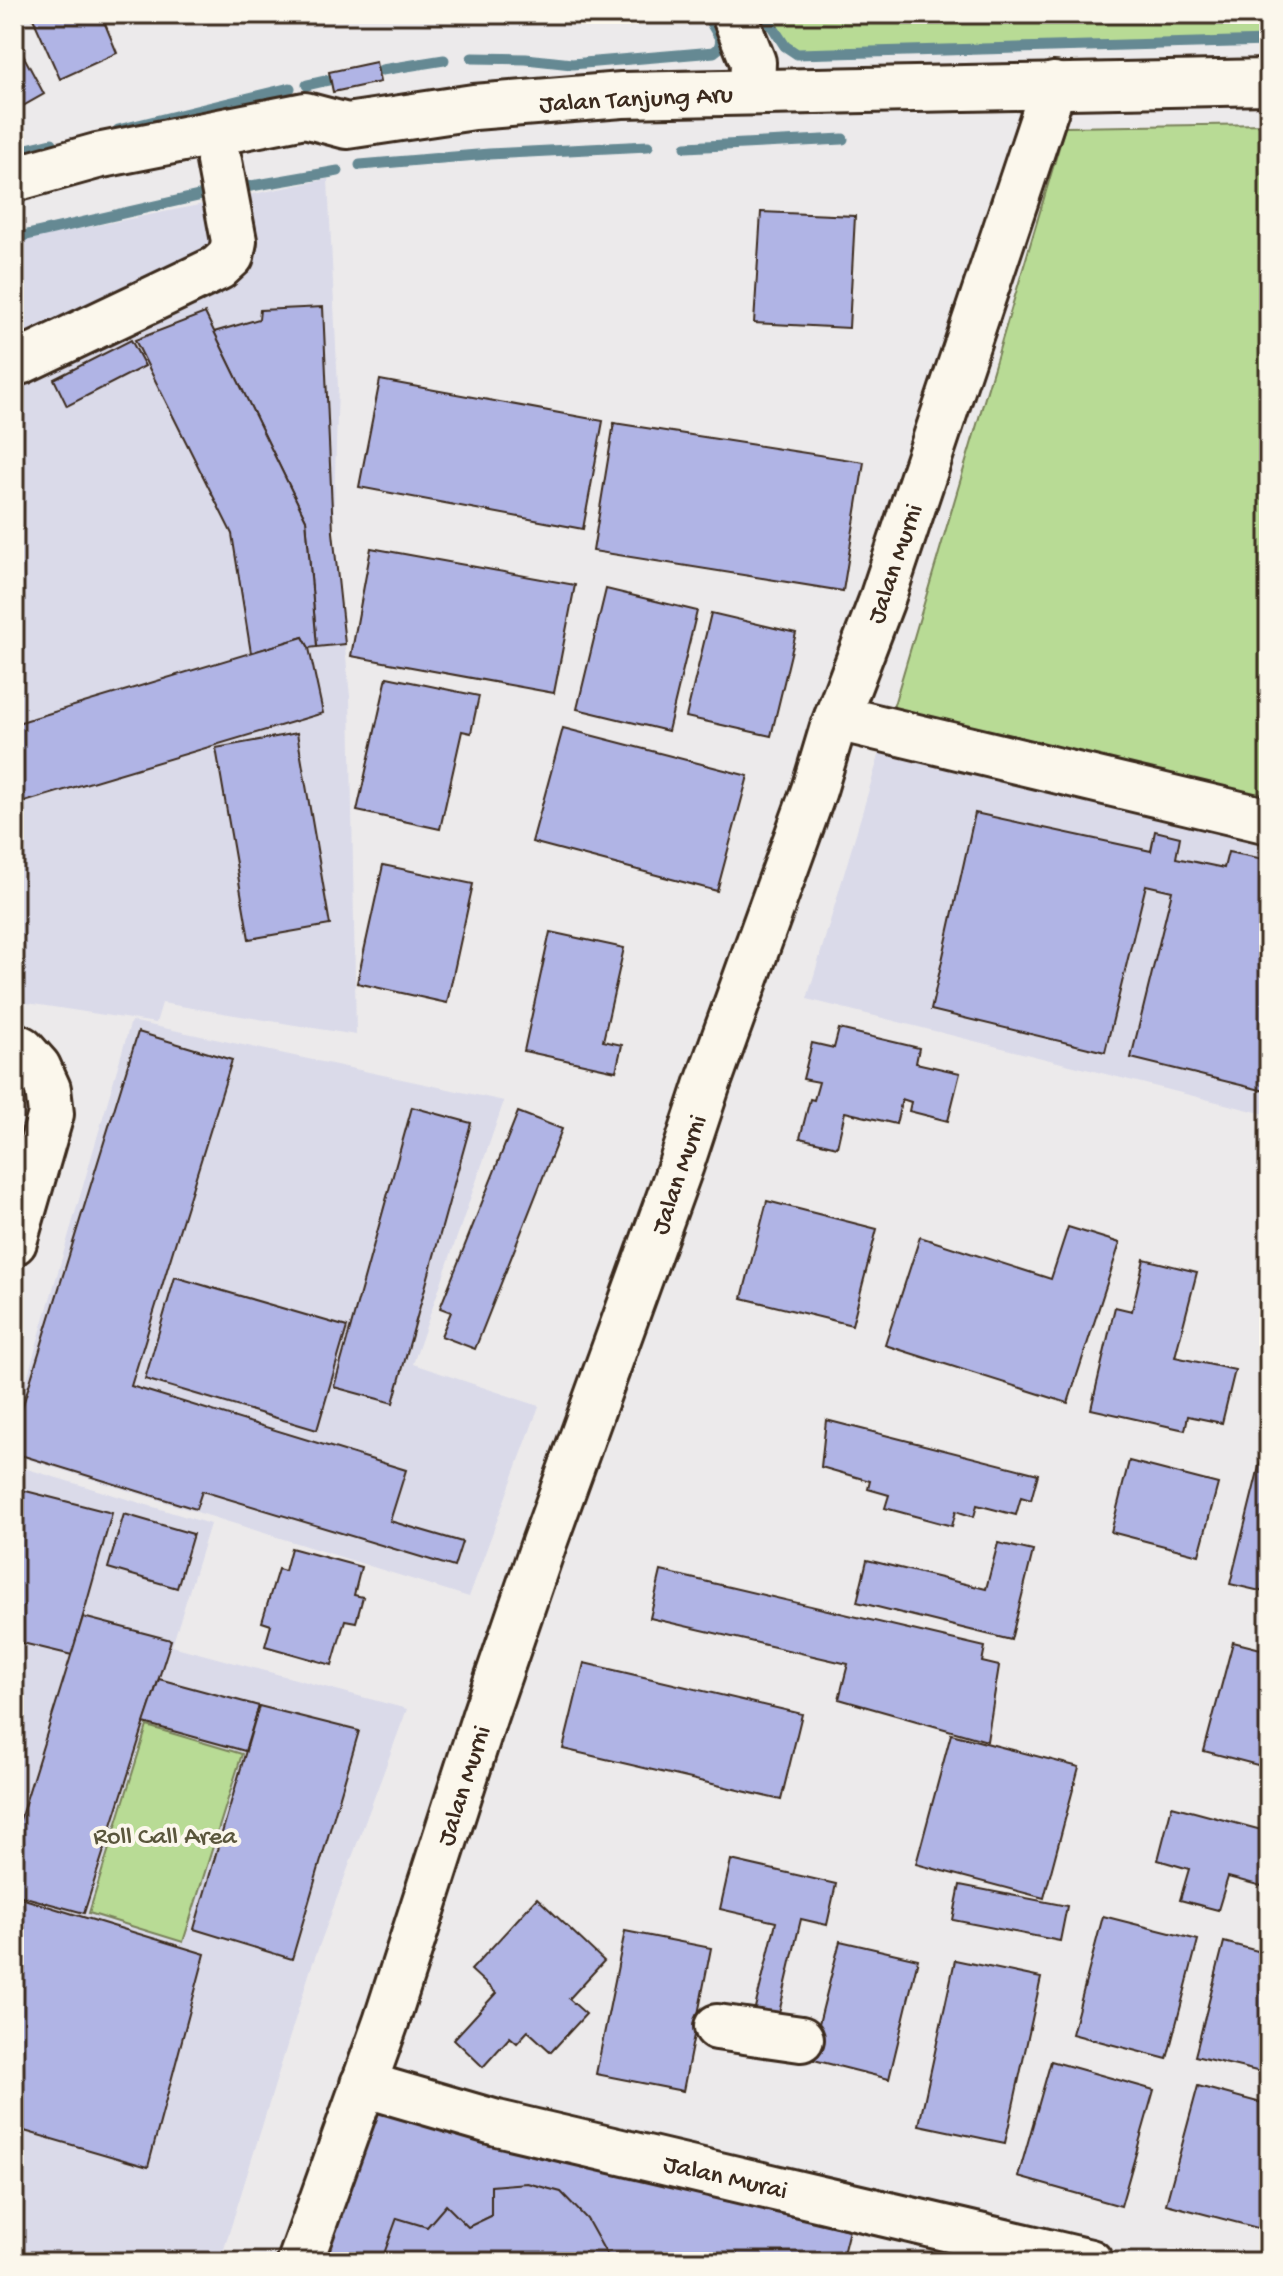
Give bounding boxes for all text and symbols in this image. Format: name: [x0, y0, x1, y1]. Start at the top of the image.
street label: Jalan Tanjung Aru: [539, 81, 734, 122]
street label: Jalan Murni: [862, 501, 932, 628]
street label: Jalan Murni: [646, 1112, 716, 1239]
street label: Jalan Murni: [432, 1722, 500, 1850]
park label: Roll Call Area: [93, 1823, 238, 1854]
street label: Jalan Murai: [660, 2150, 790, 2209]

